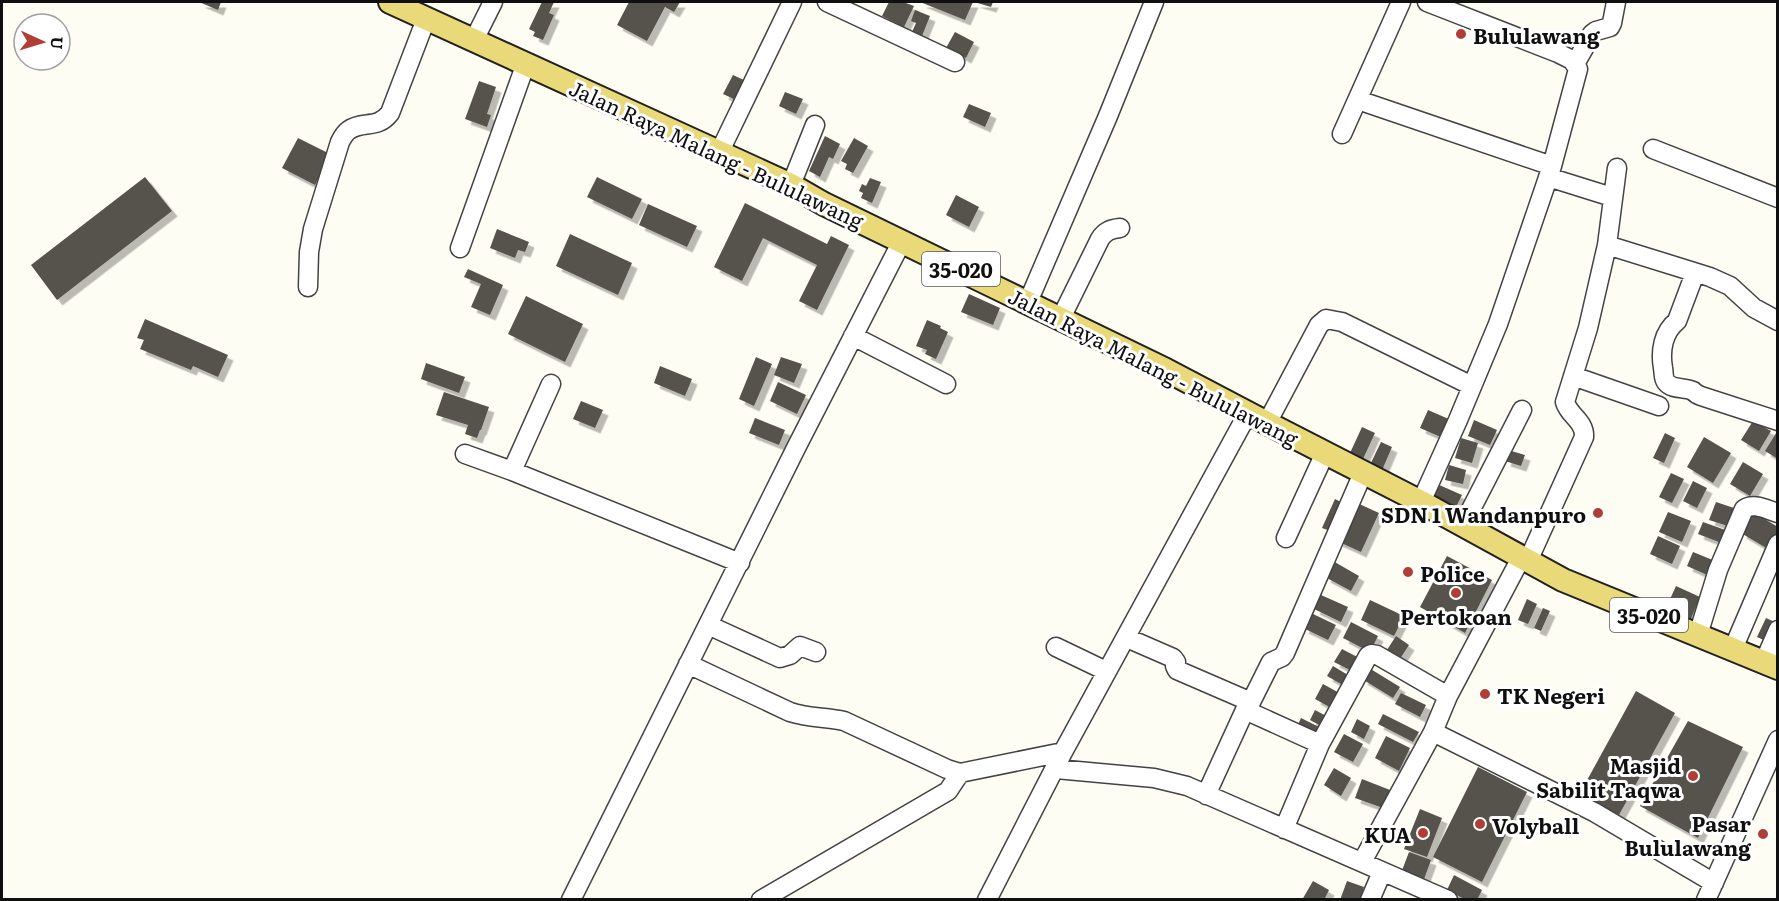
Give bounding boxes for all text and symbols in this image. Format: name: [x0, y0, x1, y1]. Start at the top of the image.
north arrow: [12, 12, 72, 72]
place label: Bululawang: [1473, 19, 1600, 50]
marker: Bululawang: [1454, 27, 1468, 41]
text: U: [46, 36, 70, 51]
street label: Jalan Raya Malang - Bululawang: [565, 71, 870, 235]
road number: 35-020: [922, 252, 1000, 286]
street label: Jalan Raya Malang - Bululawang: [1004, 279, 1305, 453]
place label: SDN 1 Wandanpuro: [1381, 498, 1586, 529]
marker: SDN 1 Wandanpuro: [1591, 506, 1605, 520]
place label: Police: [1420, 557, 1485, 588]
marker: Police: [1401, 565, 1415, 579]
marker: Pertokoan: [1449, 586, 1463, 600]
road number: 35-020: [1610, 598, 1688, 632]
place label: Pertokoan: [1400, 600, 1512, 631]
place label: TK Negeri: [1497, 679, 1605, 710]
marker: TK Negeri: [1478, 687, 1492, 701]
place label: Masjid Sabilit Taqwa: [1536, 749, 1682, 804]
marker: Masjid Sabilit Taqwa: [1686, 769, 1700, 783]
place label: Pasar Bululawang: [1624, 807, 1752, 862]
place label: Volyball: [1492, 809, 1580, 840]
marker: Volyball: [1473, 817, 1487, 831]
place label: KUA: [1364, 818, 1411, 849]
marker: KUA: [1416, 826, 1430, 840]
marker: Pasar Bululawang: [1756, 827, 1770, 841]

